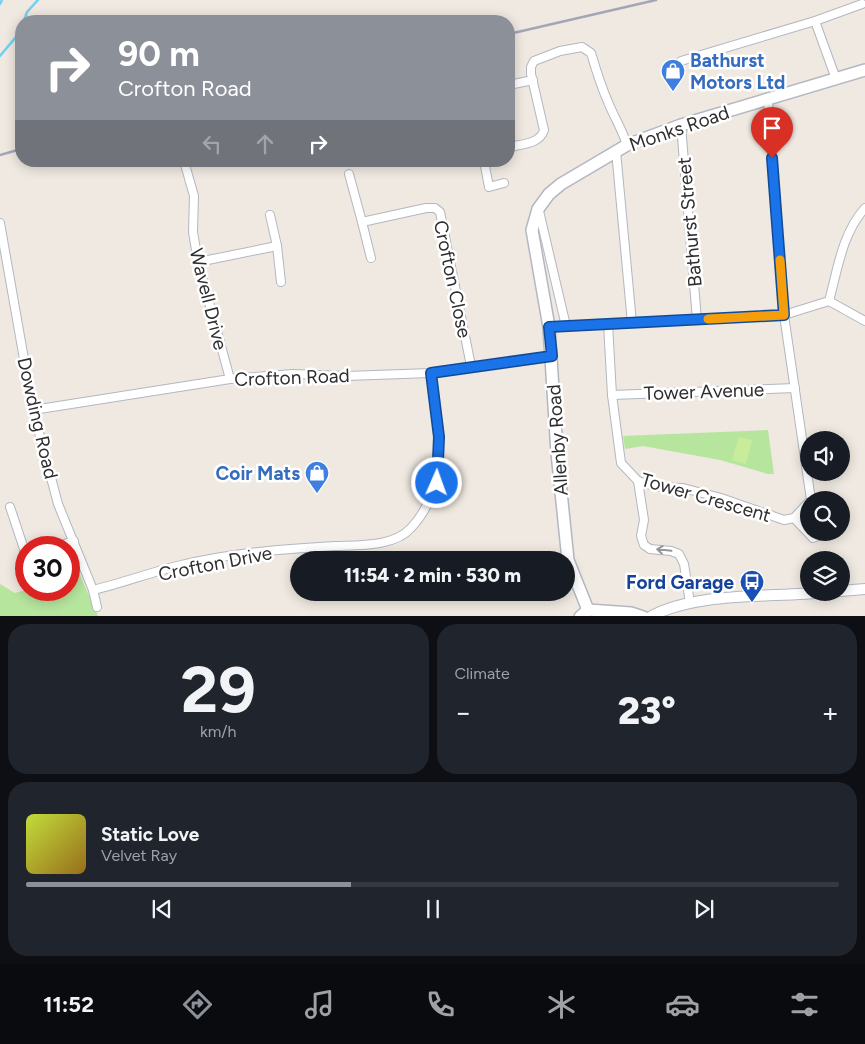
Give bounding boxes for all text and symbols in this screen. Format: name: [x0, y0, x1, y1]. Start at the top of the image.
text: 90 m: [118, 33, 200, 75]
icon: right: [35, 35, 100, 100]
place label: Bathurst Motors Ltd: [690, 49, 785, 94]
shop icon: Bathurst Motors Ltd: [660, 58, 686, 92]
text: Crofton Road: [118, 75, 252, 102]
street label: Monks Road: [626, 101, 732, 156]
pin: [751, 107, 793, 158]
icon: arrive: [758, 114, 786, 142]
icon: left: [198, 130, 226, 158]
icon: ahead: [251, 130, 279, 158]
icon: right: [304, 130, 332, 158]
street label: Bathurst Street: [672, 156, 707, 288]
street label: Crofton Close: [429, 218, 476, 340]
street label: Wavell Drive: [185, 246, 232, 352]
street label: Dowding Road: [12, 355, 63, 481]
street label: Crofton Road: [234, 364, 350, 391]
street label: Tower Avenue: [643, 378, 765, 405]
street label: Allenby Road: [542, 384, 573, 496]
map controls: [800, 431, 850, 601]
button: sound: [800, 431, 850, 481]
position arrow: [410, 456, 462, 508]
shop icon: Coir Mats: [304, 460, 330, 494]
place label: Coir Mats: [216, 462, 300, 485]
street label: Tower Crescent: [638, 468, 773, 527]
button: search: [800, 491, 850, 541]
speed limit sign: 30: [15, 536, 80, 601]
street label: Crofton Drive: [156, 541, 274, 586]
one-way arrow: [656, 545, 672, 555]
button: layers: [800, 551, 850, 601]
text: 11:54 · 2 min · 530 m: [344, 564, 521, 587]
bus stop icon: Ford Garage: [739, 569, 765, 603]
place label: Ford Garage: [626, 571, 734, 594]
text: 29: [181, 650, 256, 728]
text: Climate: [455, 664, 510, 683]
text: 23°: [618, 688, 676, 734]
text: −: [455, 695, 472, 729]
text: +: [822, 695, 839, 729]
text: km/h: [200, 722, 237, 741]
text: Static Love: [101, 823, 199, 846]
text: Velvet Ray: [101, 846, 177, 865]
icon: previous: [148, 895, 176, 923]
icon: pause: [419, 895, 447, 923]
icon: next: [690, 895, 718, 923]
icon: directions: [180, 987, 215, 1022]
icon: music: [302, 987, 337, 1022]
icon: phone: [423, 987, 458, 1022]
icon: climate: [544, 987, 579, 1022]
icon: car: [665, 987, 700, 1022]
icon: filters: [787, 987, 822, 1022]
text: 11:52: [43, 991, 94, 1018]

